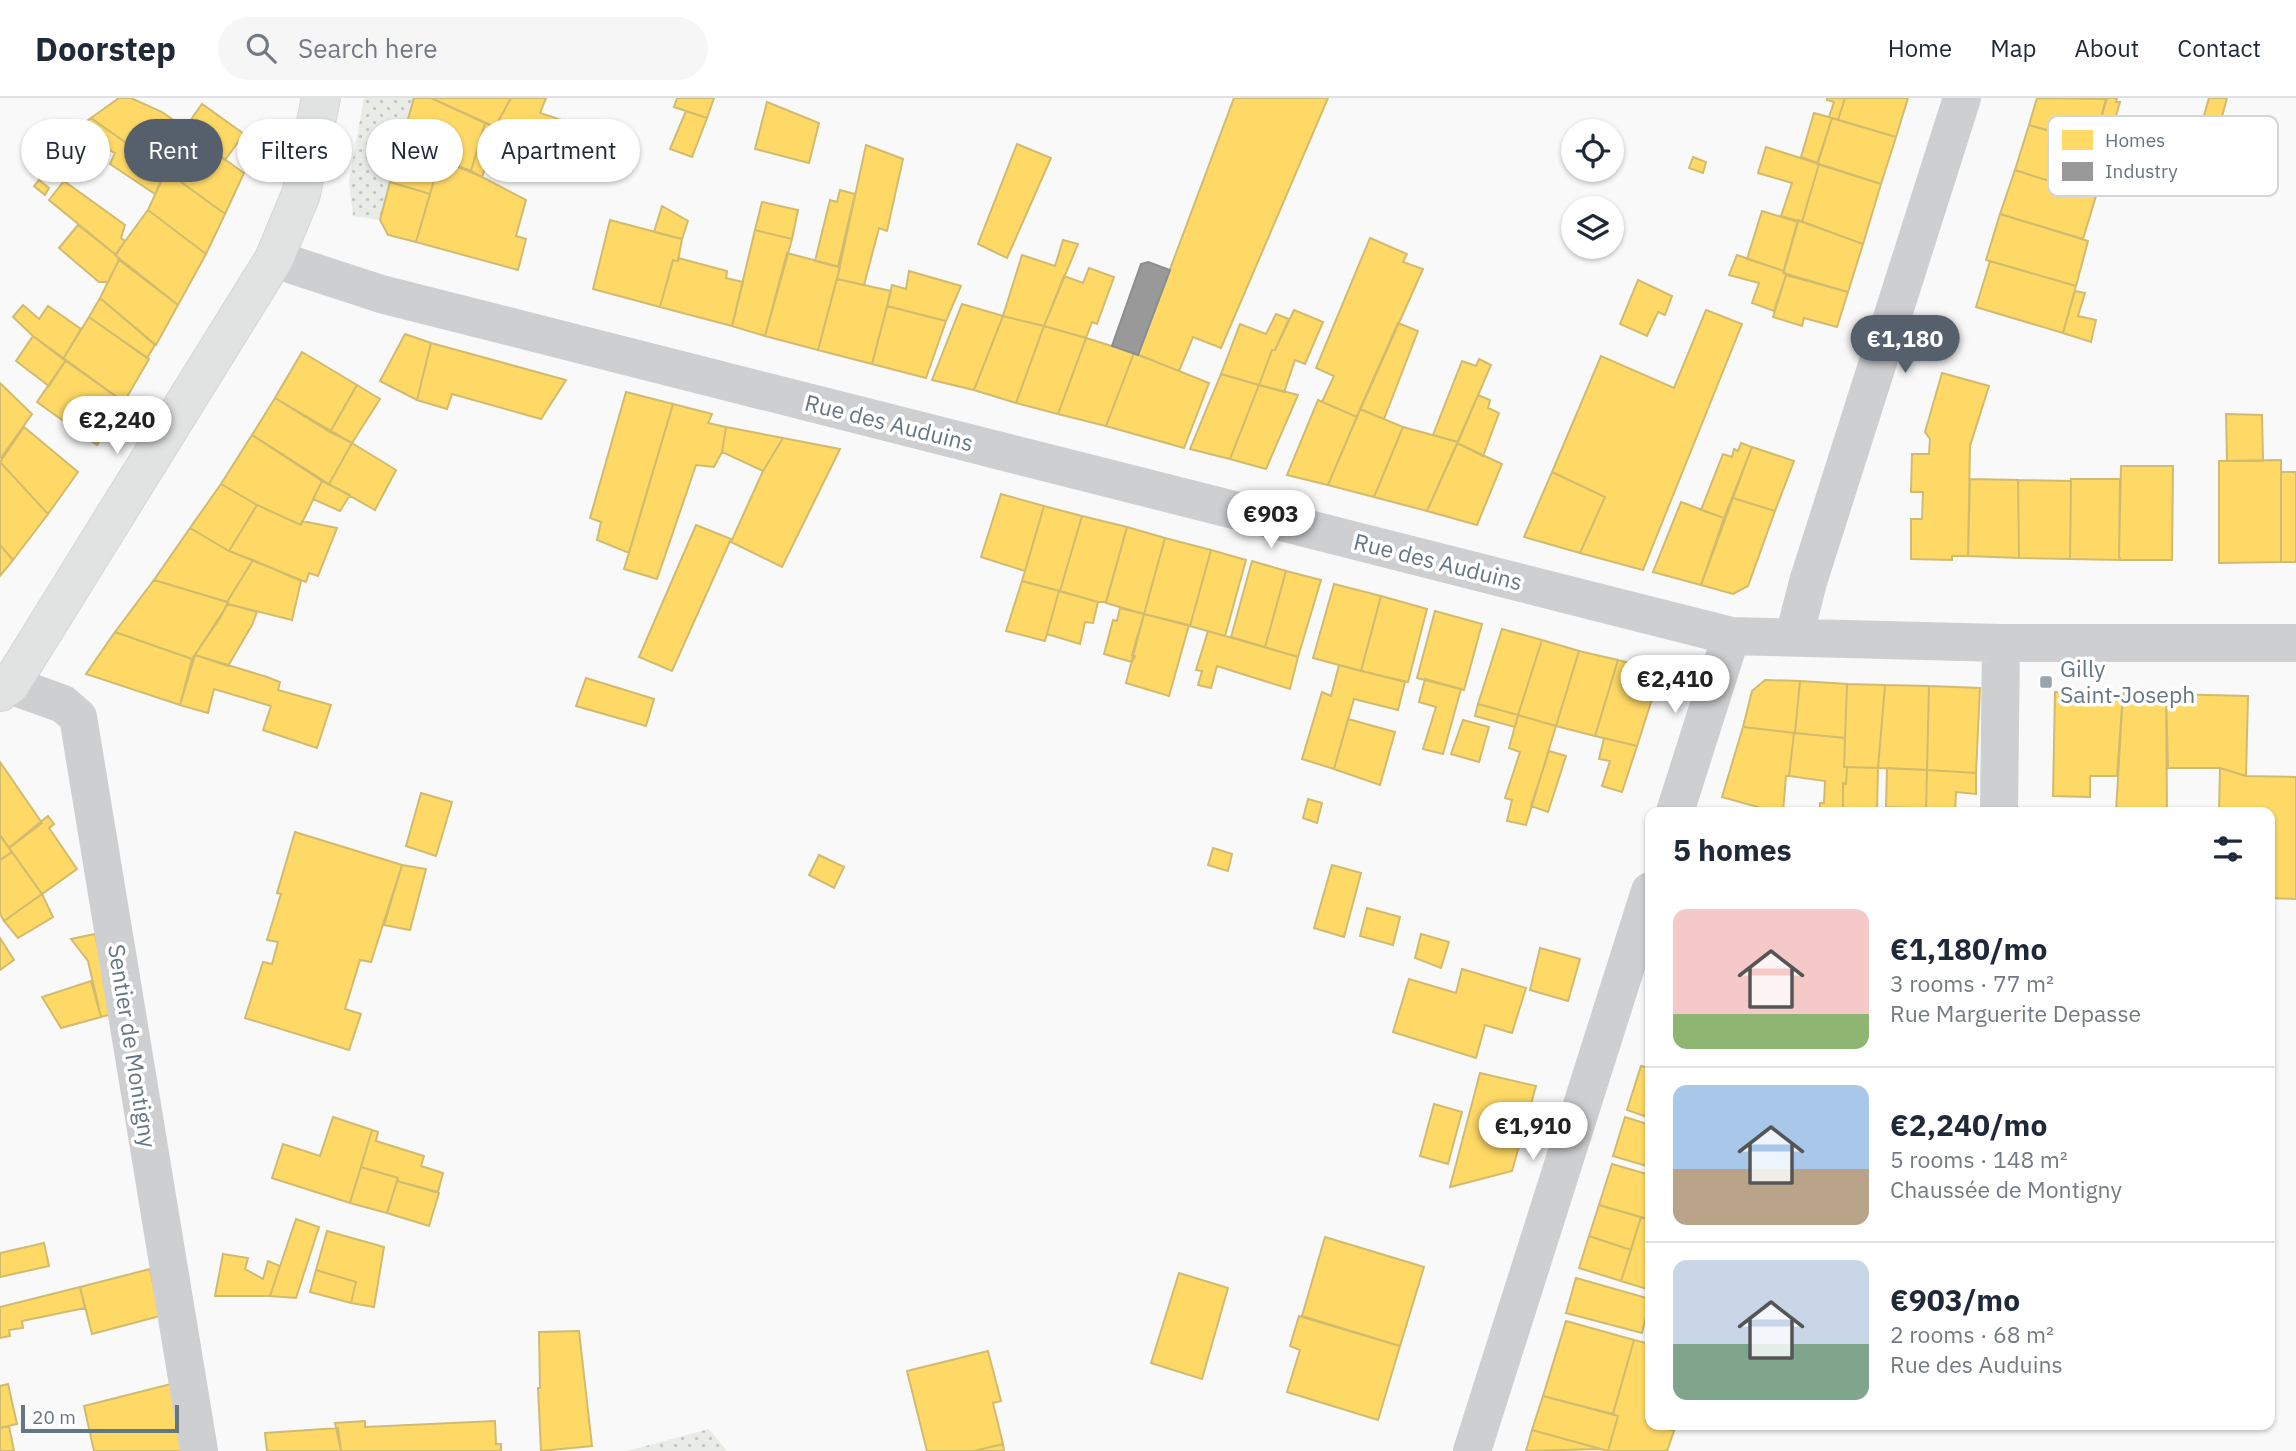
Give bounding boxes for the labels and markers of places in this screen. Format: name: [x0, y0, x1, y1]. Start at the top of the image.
pin: €1,180: [1848, 316, 1962, 375]
pin: €2,240: [60, 396, 174, 456]
pin: €903: [1230, 490, 1312, 550]
place label: Gilly Saint-Joseph: [2060, 653, 2195, 709]
pin: €2,410: [1618, 656, 1732, 715]
marker: Gilly Saint-Joseph: [2038, 674, 2054, 690]
pin: €1,910: [1476, 1102, 1590, 1162]

